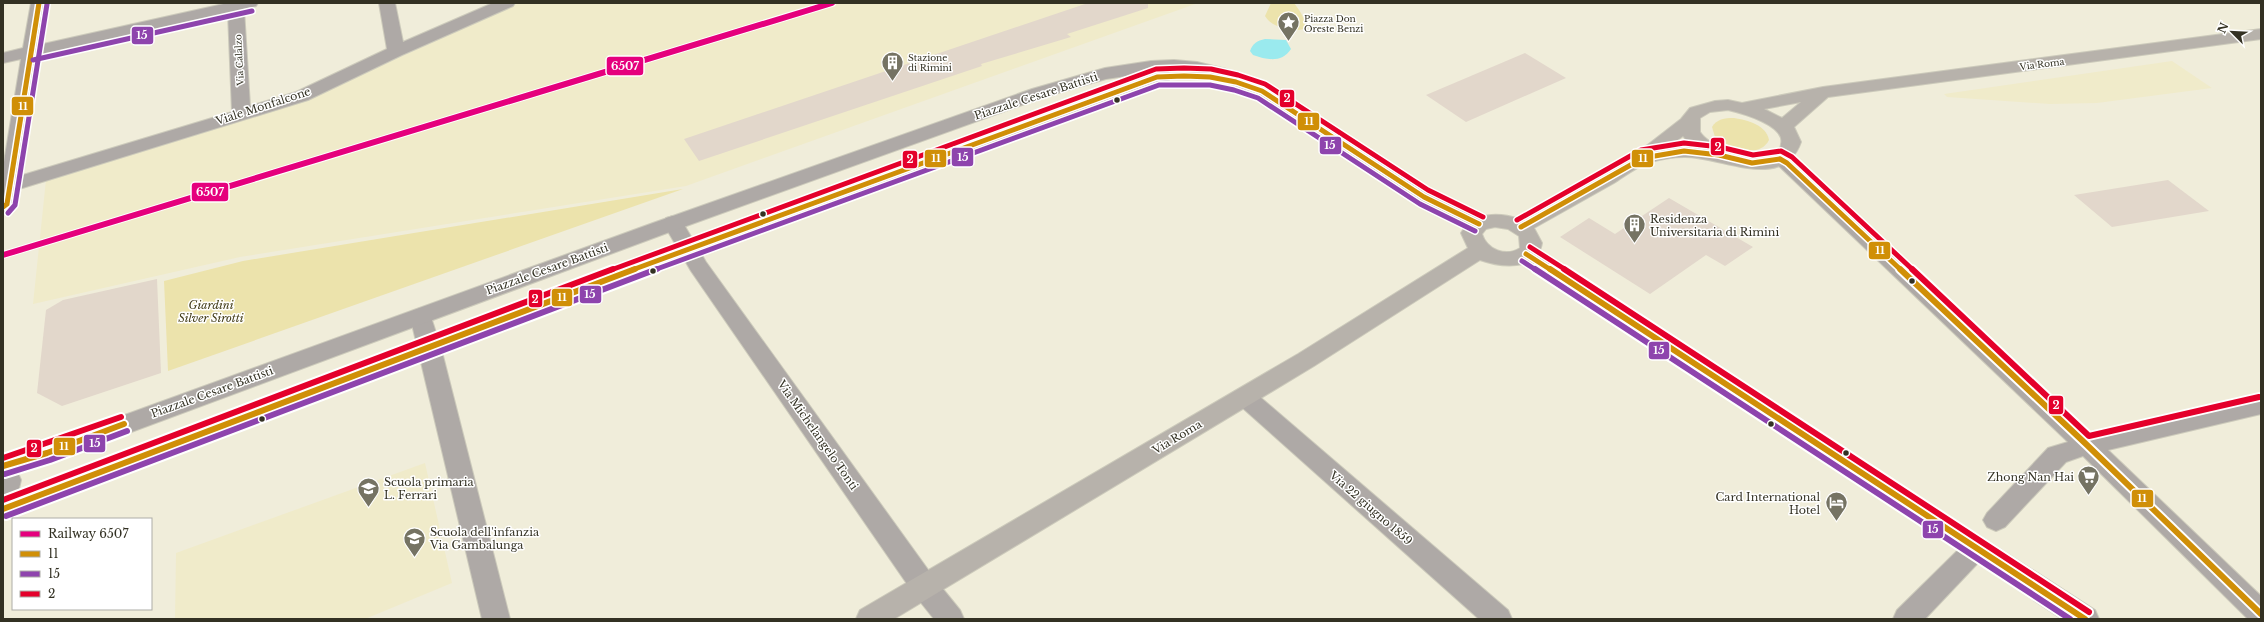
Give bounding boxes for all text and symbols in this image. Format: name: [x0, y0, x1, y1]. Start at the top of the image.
place icon: Piazza Don Oreste Benzi: [1275, 10, 1301, 43]
north arrow: [2212, 12, 2252, 52]
place label: Piazza Don Oreste Benzi: [1304, 13, 1363, 34]
text: N: [2214, 20, 2232, 36]
line badge: 15: [131, 26, 154, 45]
text: 15: [136, 28, 148, 42]
street label: Via Calalzo: [232, 34, 246, 87]
building icon: Stazione di Rimini: [880, 49, 906, 82]
place label: Stazione di Rimini: [908, 52, 952, 73]
line badge: 6507: [606, 56, 644, 76]
street label: Via Roma: [2018, 56, 2065, 72]
text: 6507: [611, 59, 639, 73]
street label: Piazzale Cesare Battisti: [972, 69, 1100, 123]
street label: Viale Monfalcone: [213, 84, 312, 128]
line badge: 2: [1279, 89, 1295, 108]
text: 2: [1283, 91, 1291, 105]
unlabelled marker: [1112, 95, 1122, 105]
line badge: 11: [11, 96, 34, 116]
text: 11: [18, 99, 28, 113]
line badge: 11: [1297, 112, 1320, 131]
text: 11: [1304, 114, 1314, 128]
line badge: 15: [1319, 136, 1342, 155]
line badge: 2: [1710, 137, 1725, 156]
text: 15: [1324, 138, 1336, 152]
text: 2: [1714, 140, 1722, 154]
line badge: 15: [951, 147, 974, 167]
line badge: 11: [924, 149, 947, 168]
line badge: 11: [1631, 149, 1654, 168]
line badge: 2: [902, 150, 918, 169]
text: 15: [957, 150, 969, 164]
text: 11: [931, 151, 941, 165]
text: 11: [1638, 151, 1648, 165]
text: 2: [906, 152, 914, 166]
line badge: 6507: [191, 182, 229, 202]
text: 6507: [196, 185, 224, 199]
unlabelled marker: [758, 209, 768, 219]
building icon: Residenza Universitaria di Rimini: [1621, 212, 1647, 245]
place label: Residenza Universitaria di Rimini: [1650, 212, 1779, 239]
street label: Piazzale Cesare Battisti: [484, 240, 610, 298]
line badge: 11: [1868, 241, 1891, 260]
text: 11: [1875, 243, 1885, 257]
unlabelled marker: [648, 266, 658, 276]
unlabelled marker: [1907, 276, 1917, 286]
line badge: 15: [579, 285, 602, 304]
text: 15: [584, 287, 596, 301]
line badge: 11: [551, 288, 573, 307]
line badge: 2: [528, 289, 543, 308]
text: 11: [557, 290, 567, 304]
text: 2: [531, 292, 539, 306]
park label: Giardini Silver Sirotti: [178, 298, 244, 325]
line badge: 15: [1648, 341, 1670, 360]
text: 15: [1653, 343, 1665, 357]
street label: Piazzale Cesare Battisti: [149, 363, 275, 421]
street label: Via Michelangelo Tonti: [774, 377, 861, 493]
line badge: 2: [2048, 395, 2064, 415]
text: 2: [2052, 398, 2060, 412]
unlabelled marker: [257, 414, 267, 424]
street label: Via Roma: [1149, 416, 1205, 458]
unlabelled marker: [1766, 419, 1776, 429]
line badge: 15: [83, 434, 106, 453]
text: 15: [89, 436, 101, 450]
line badge: 11: [53, 437, 76, 456]
line badge: 2: [26, 439, 42, 458]
text: 11: [59, 439, 69, 453]
text: 2: [30, 441, 38, 455]
unlabelled marker: [1841, 448, 1851, 458]
supermarket icon: Zhong Nan Hai: [2076, 464, 2102, 497]
street label: Via 22 giugno 1859: [1326, 468, 1415, 548]
place label: Zhong Nan Hai: [1987, 470, 2074, 484]
school or university icon: Scuola primaria L. Ferrari: [355, 475, 381, 508]
place label: Scuola primaria L. Ferrari: [384, 475, 475, 502]
line badge: 11: [2131, 489, 2154, 508]
place label: Card International Hotel: [1715, 490, 1820, 517]
hotel icon: Card International Hotel: [1823, 490, 1849, 523]
text: 11: [2137, 491, 2147, 505]
legend: [12, 518, 152, 610]
line badge: 15: [1922, 520, 1944, 539]
text: 15: [1927, 522, 1939, 536]
school or university icon: Scuola dell'infanzia Via Gambalunga: [402, 525, 428, 558]
place label: Scuola dell'infanzia Via Gambalunga: [429, 525, 540, 552]
text: Railway 6507: [48, 526, 129, 541]
text: 11: [48, 546, 59, 561]
text: 15: [48, 566, 60, 581]
text: 2: [48, 586, 55, 601]

